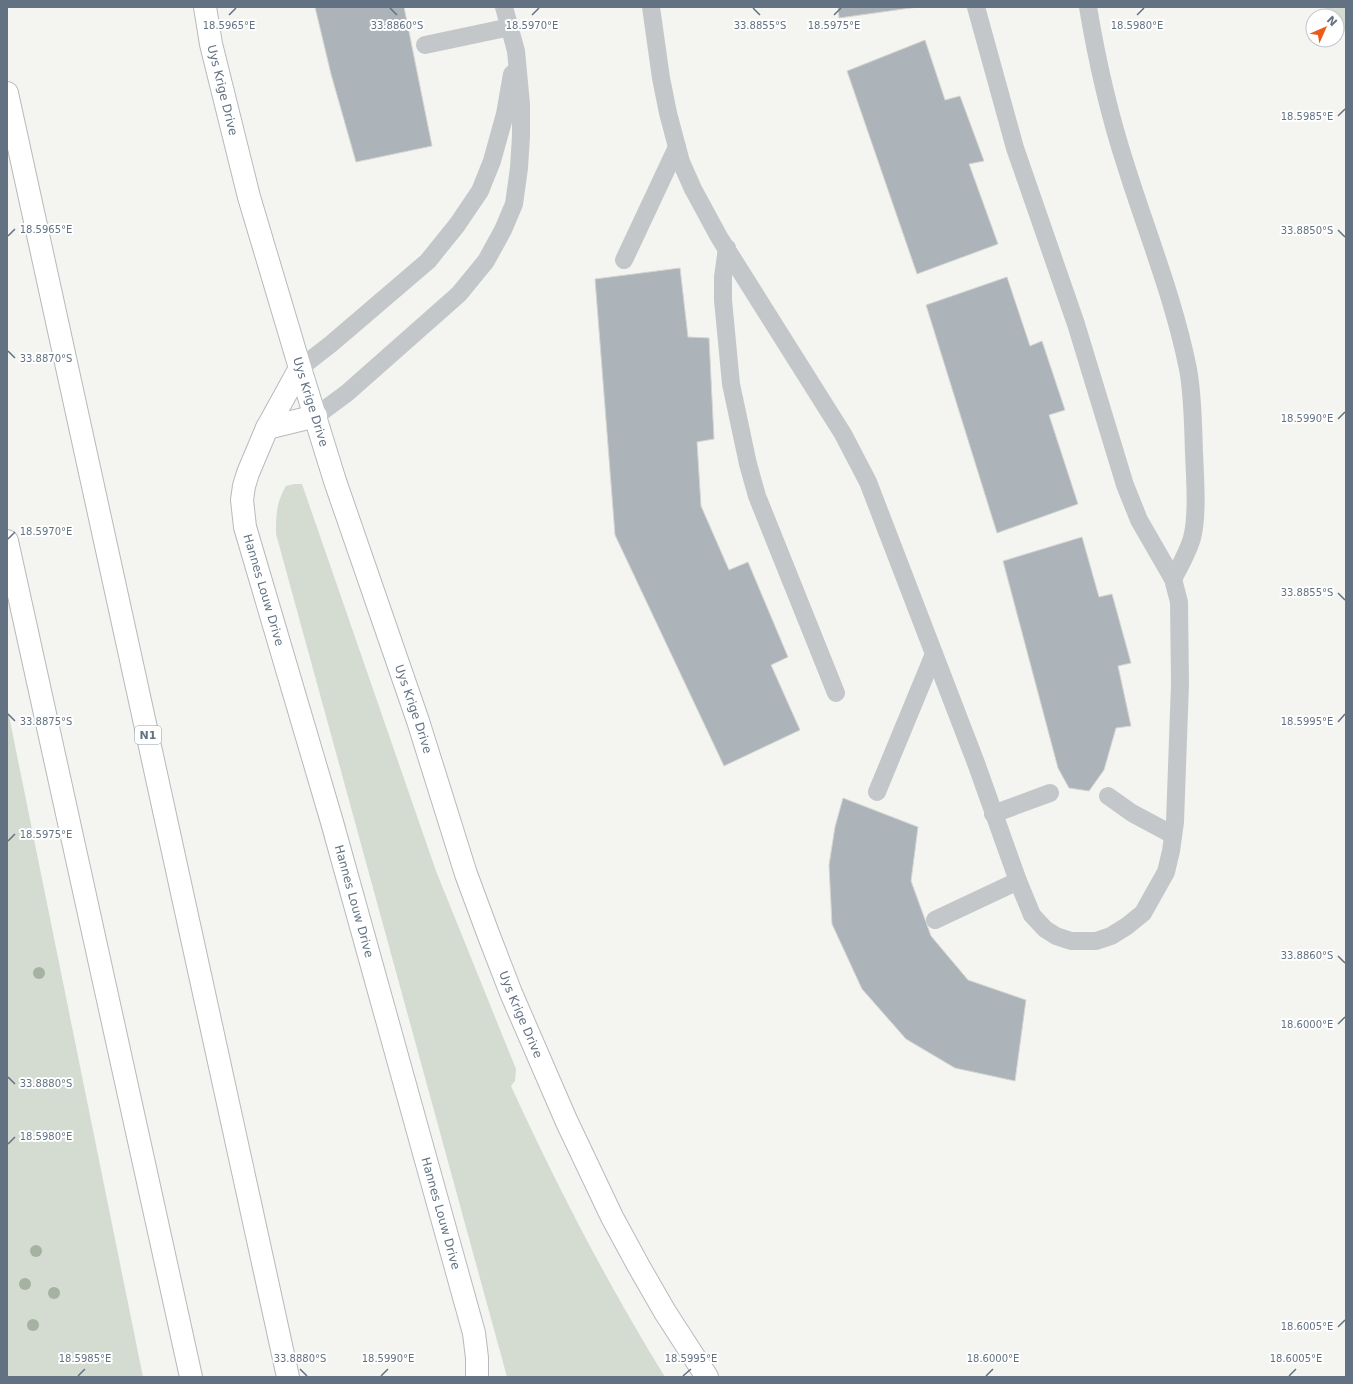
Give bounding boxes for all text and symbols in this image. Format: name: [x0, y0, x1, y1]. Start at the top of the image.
north arrow: [1305, 8, 1345, 48]
text: N: [1324, 13, 1340, 29]
text: 18.5965°E: [203, 20, 255, 31]
text: 33.8860°S: [371, 20, 423, 31]
text: 18.5970°E: [506, 20, 558, 31]
text: 33.8855°S: [734, 20, 786, 31]
text: 18.5975°E: [808, 20, 860, 31]
text: 18.5980°E: [1111, 20, 1163, 31]
street label: Uys Krige Drive: [204, 43, 240, 137]
text: 18.5985°E: [1281, 111, 1333, 122]
text: 18.5965°E: [20, 224, 72, 235]
text: 33.8850°S: [1281, 225, 1333, 236]
text: 33.8870°S: [20, 353, 72, 364]
street label: Uys Krige Drive: [290, 355, 331, 448]
text: 18.5990°E: [1281, 413, 1333, 424]
text: 18.5970°E: [20, 526, 72, 537]
street label: Hannes Louw Drive: [240, 532, 287, 648]
text: 33.8855°S: [1281, 587, 1333, 598]
street label: Uys Krige Drive: [392, 663, 435, 755]
text: 33.8875°S: [20, 716, 72, 727]
text: 18.5995°E: [1281, 716, 1333, 727]
road number: N1: [135, 726, 161, 744]
text: 18.5975°E: [20, 829, 72, 840]
street label: Hannes Louw Drive: [332, 843, 376, 959]
text: 33.8860°S: [1281, 950, 1333, 961]
street label: Uys Krige Drive: [496, 969, 545, 1060]
text: 18.6000°E: [1281, 1019, 1333, 1030]
text: 33.8880°S: [20, 1078, 72, 1089]
text: 18.5980°E: [20, 1131, 72, 1142]
street label: Hannes Louw Drive: [418, 1156, 463, 1271]
text: 18.6005°E: [1281, 1321, 1333, 1332]
text: 18.5985°E: [59, 1353, 111, 1364]
text: 33.8880°S: [274, 1353, 326, 1364]
text: 18.5990°E: [362, 1353, 414, 1364]
text: 18.5995°E: [665, 1353, 717, 1364]
text: 18.6000°E: [967, 1353, 1019, 1364]
text: 18.6005°E: [1270, 1353, 1322, 1364]

